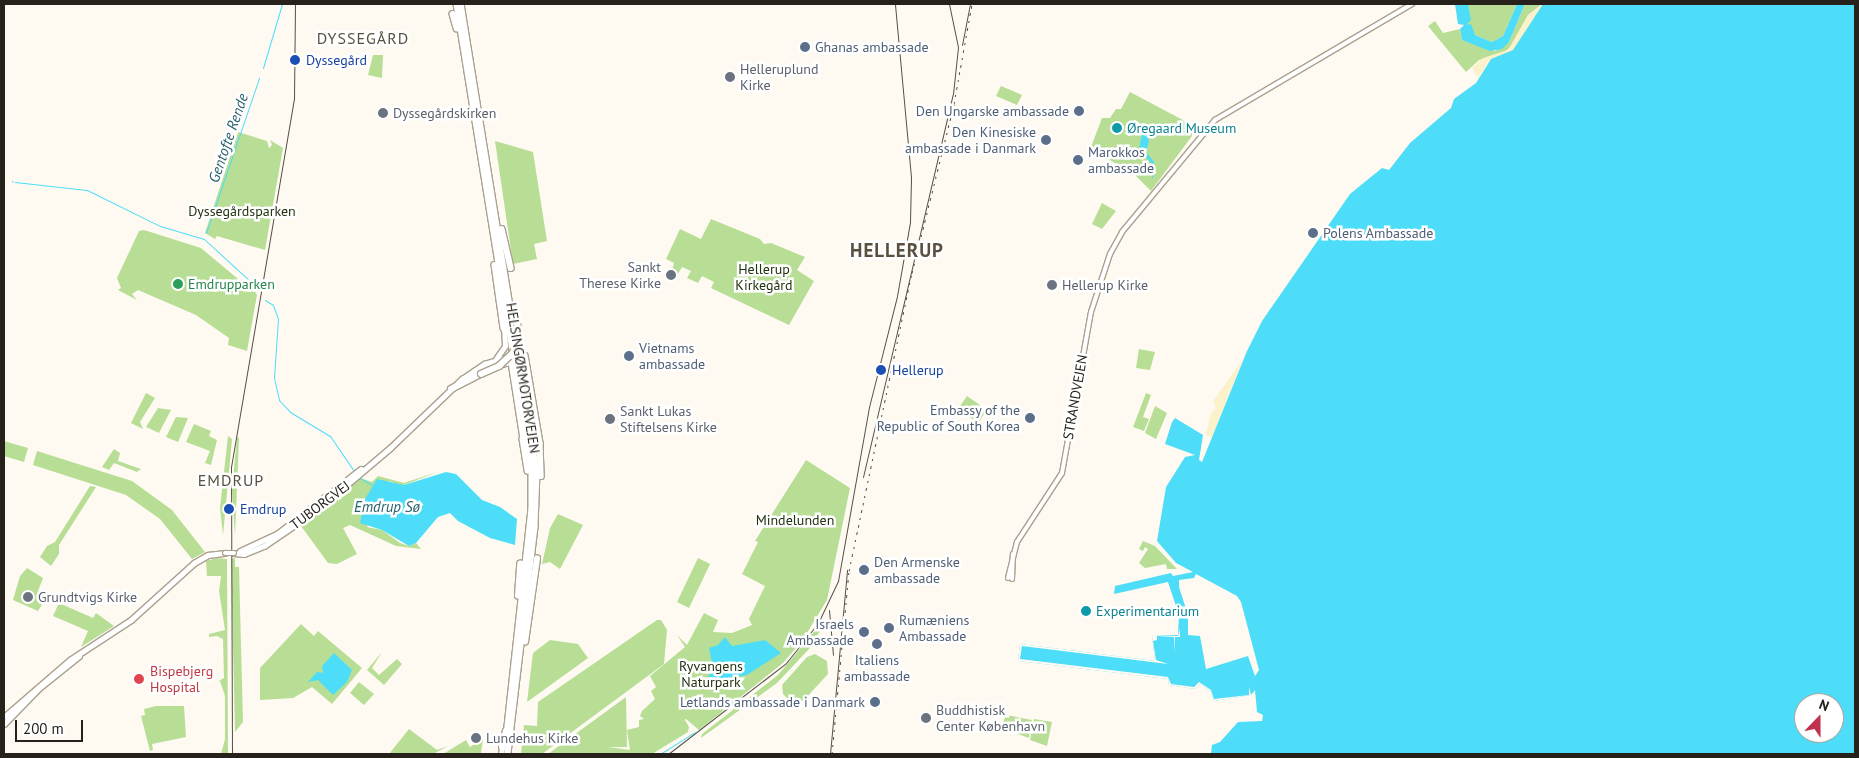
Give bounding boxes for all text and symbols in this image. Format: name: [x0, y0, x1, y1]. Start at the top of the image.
district label: DYSSEGÅRD: [316, 28, 410, 48]
place label: Ghanas ambassade: [815, 39, 929, 55]
marker: Ghanas ambassade: [799, 41, 811, 53]
place label: Dyssegård: [306, 52, 367, 68]
marker: Dyssegård: [288, 53, 302, 67]
place label: Helleruplund Kirke: [740, 61, 819, 94]
marker: Helleruplund Kirke: [724, 71, 736, 83]
water label: Gentofte Rende: [204, 91, 252, 185]
place label: Den Ungarske ambassade: [916, 103, 1069, 119]
place label: Dyssegårdskirken: [393, 105, 496, 121]
marker: Den Ungarske ambassade: [1073, 105, 1085, 117]
marker: Dyssegårdskirken: [377, 107, 389, 119]
place label: Øregaard Museum: [1127, 120, 1236, 136]
marker: Øregaard Museum: [1111, 122, 1123, 134]
place label: Den Kinesiske ambassade i Danmark: [905, 124, 1036, 156]
marker: Den Kinesiske ambassade i Danmark: [1040, 134, 1052, 146]
place label: Marokkos ambassade: [1088, 144, 1154, 176]
marker: Marokkos ambassade: [1072, 154, 1084, 166]
park label: Dyssegårdsparken: [188, 203, 296, 219]
place label: Polens Ambassade: [1323, 225, 1434, 241]
marker: Polens Ambassade: [1307, 227, 1319, 239]
district label: HELLERUP: [849, 240, 945, 262]
place label: Sankt Therese Kirke: [579, 259, 661, 292]
park label: Hellerup Kirkegård: [735, 261, 793, 294]
marker: Sankt Therese Kirke: [665, 269, 677, 281]
place label: Emdrupparken: [188, 276, 275, 292]
place label: Hellerup Kirke: [1062, 277, 1148, 293]
marker: Emdrupparken: [172, 278, 184, 290]
marker: Hellerup Kirke: [1046, 279, 1058, 291]
street label: HELSINGØRMOTORVEJEN: [503, 301, 543, 455]
place label: Vietnams ambassade: [639, 340, 705, 372]
marker: Vietnams ambassade: [623, 350, 635, 362]
street label: STRANDVEJEN: [1059, 353, 1091, 441]
place label: Hellerup: [892, 362, 944, 378]
marker: Hellerup: [874, 363, 888, 377]
place label: Embassy of the Republic of South Korea: [876, 402, 1020, 434]
place label: Sankt Lukas Stiftelsens Kirke: [620, 403, 717, 436]
marker: Embassy of the Republic of South Korea: [1024, 412, 1036, 424]
marker: Sankt Lukas Stiftelsens Kirke: [604, 413, 616, 425]
district label: EMDRUP: [197, 470, 265, 490]
street label: TUBORGVEJ: [287, 477, 353, 533]
water label: Emdrup Sø: [354, 498, 420, 516]
place label: Emdrup: [240, 501, 286, 517]
marker: Emdrup: [222, 502, 236, 516]
park label: Mindelunden: [756, 512, 834, 528]
place label: Den Armenske ambassade: [874, 554, 960, 586]
marker: Den Armenske ambassade: [858, 564, 870, 576]
place label: Grundtvigs Kirke: [38, 589, 137, 605]
marker: Grundtvigs Kirke: [22, 591, 34, 603]
place label: Experimentarium: [1096, 603, 1199, 619]
marker: Experimentarium: [1080, 605, 1092, 617]
place label: Rumæniens Ambassade: [899, 612, 969, 644]
place label: Israels Ambassade: [787, 616, 854, 648]
marker: Rumæniens Ambassade: [883, 622, 895, 634]
marker: Israels Ambassade: [858, 626, 870, 638]
marker: Italiens ambassade: [871, 638, 883, 650]
place label: Italiens ambassade: [844, 652, 910, 684]
park label: Ryvangens Naturpark: [679, 658, 743, 690]
place label: Bispebjerg Hospital: [150, 663, 213, 696]
marker: Bispebjerg Hospital: [132, 672, 146, 686]
north arrow: [1794, 693, 1844, 743]
place label: Letlands ambassade i Danmark: [680, 694, 865, 710]
text: N: [1817, 695, 1832, 715]
marker: Letlands ambassade i Danmark: [869, 696, 881, 708]
place label: Buddhistisk Center København: [936, 702, 1045, 734]
scale bar: [18, 710, 85, 742]
marker: Buddhistisk Center København: [920, 712, 932, 724]
text: 200 m: [23, 719, 64, 738]
place label: Lundehus Kirke: [486, 730, 578, 746]
marker: Lundehus Kirke: [470, 732, 482, 744]

